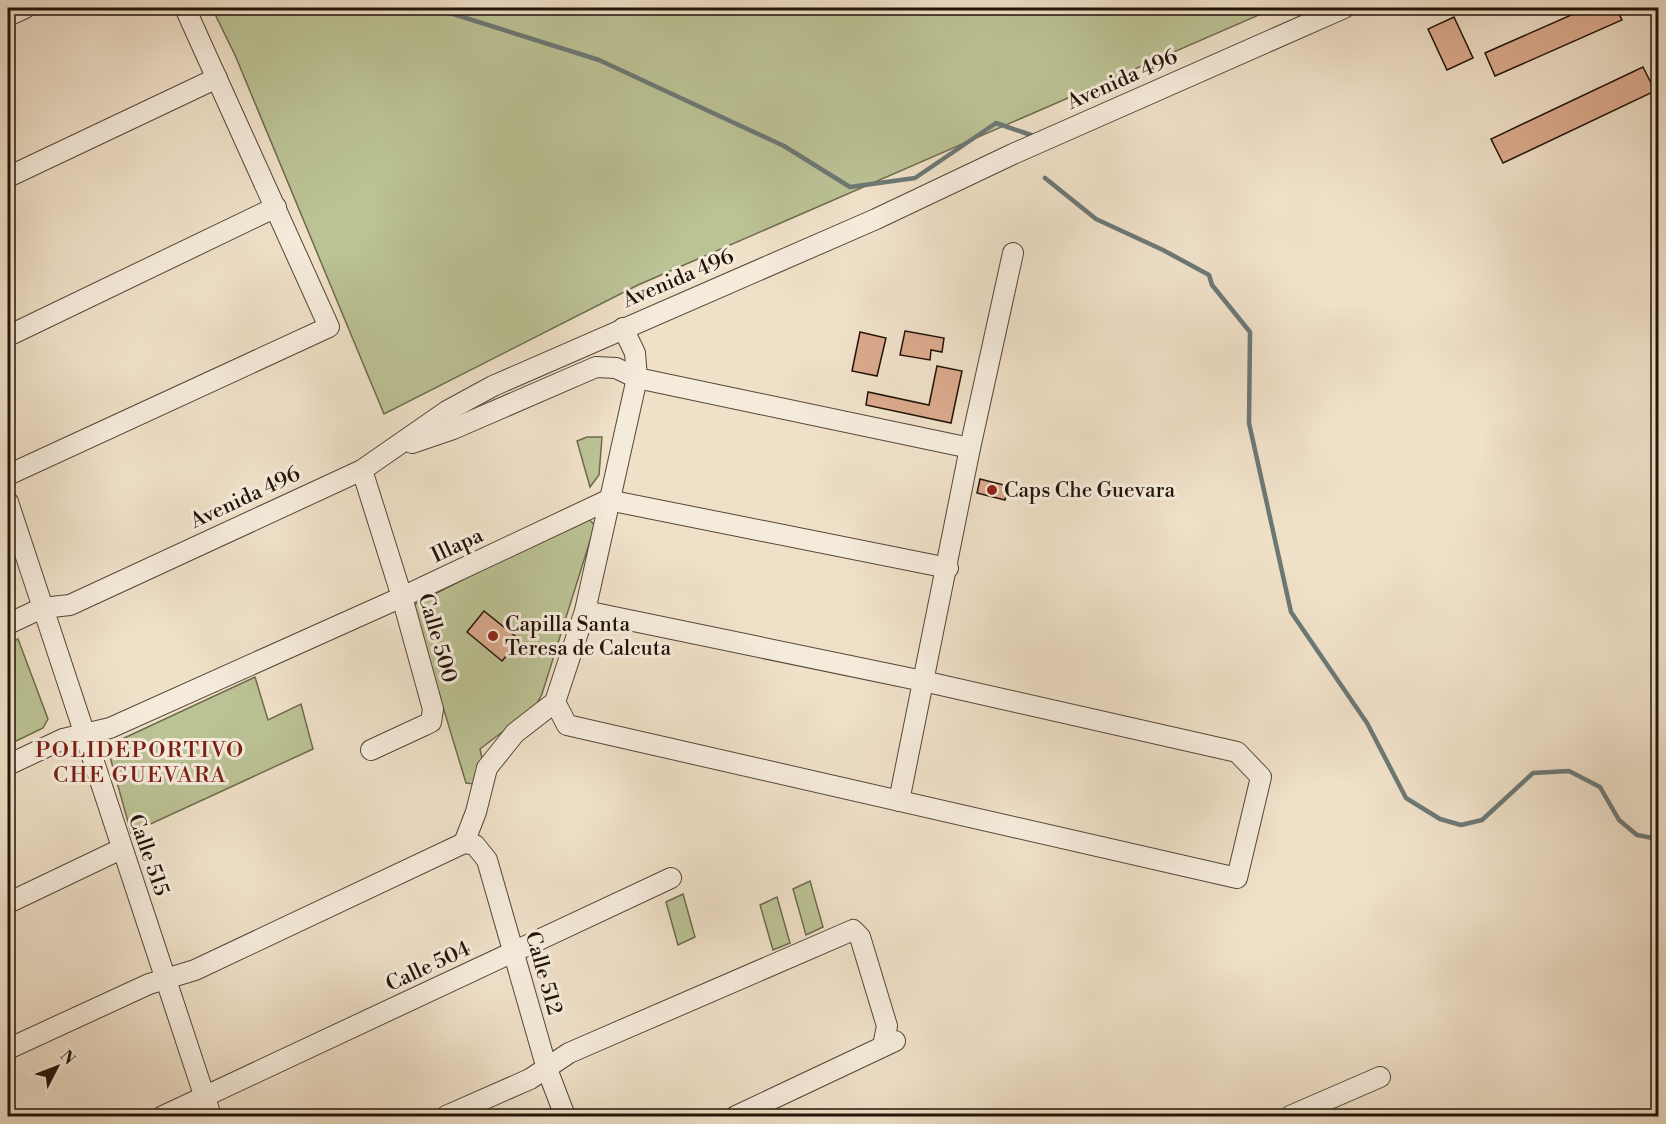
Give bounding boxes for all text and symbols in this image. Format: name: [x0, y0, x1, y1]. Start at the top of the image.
street label: Avenida 496: [1062, 44, 1182, 116]
street label: Avenida 496: [618, 244, 738, 314]
street label: Avenida 496: [185, 461, 305, 535]
place label: Caps Che Guevara: [1004, 478, 1176, 504]
marker: Caps Che Guevara: [985, 483, 999, 497]
street label: Illapa: [428, 523, 488, 569]
street label: Calle 500: [412, 591, 462, 686]
place label: Capilla Santa Teresa de Calcuta: [505, 612, 672, 662]
marker: Capilla Santa Teresa de Calcuta: [486, 629, 500, 643]
district label: POLIDEPORTIVO CHE GUEVARA: [35, 737, 245, 789]
street label: Calle 515: [122, 811, 174, 900]
street label: Calle 512: [519, 929, 567, 1018]
street label: Calle 504: [382, 936, 475, 998]
north arrow: [27, 1037, 87, 1097]
text: N: [56, 1046, 79, 1069]

